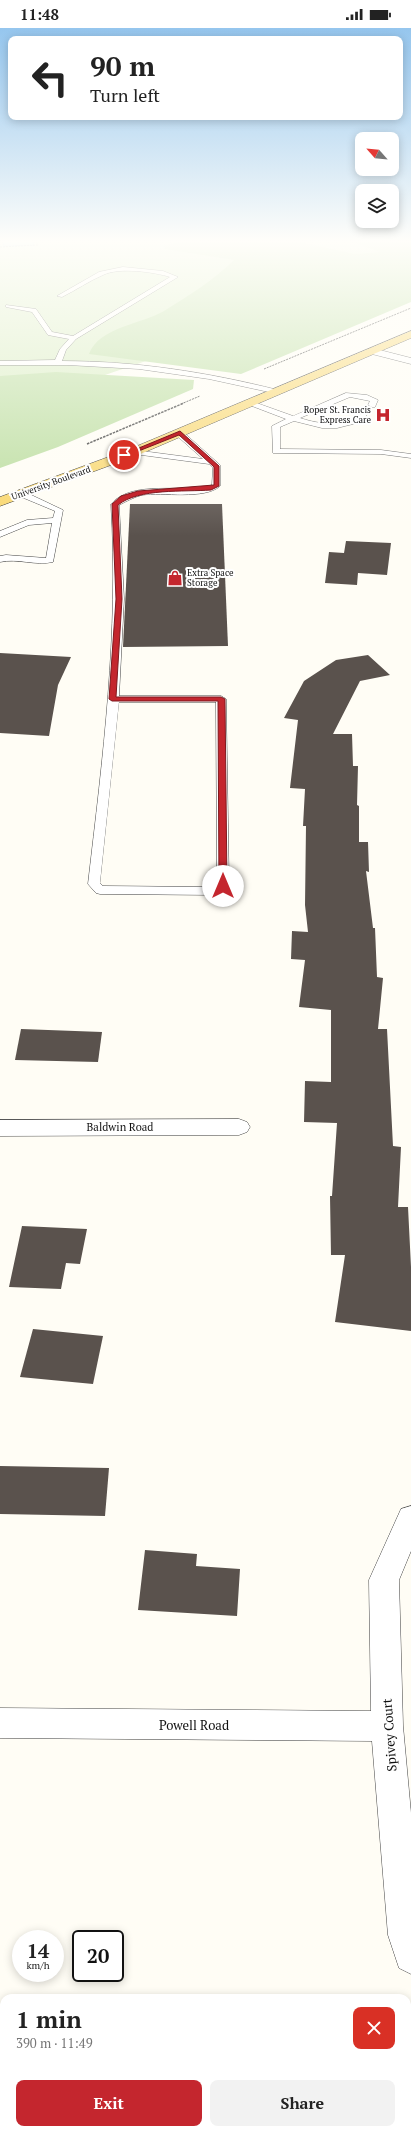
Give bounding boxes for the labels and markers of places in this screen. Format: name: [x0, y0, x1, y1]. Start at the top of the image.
place label: Roper St. Francis Express Care: [304, 404, 371, 426]
hospital icon: Roper St. Francis Express Care: [374, 406, 392, 424]
pin: [107, 438, 141, 472]
place label: Extra Space Storage: [187, 567, 234, 589]
shop icon: Extra Space Storage: [166, 569, 184, 587]

